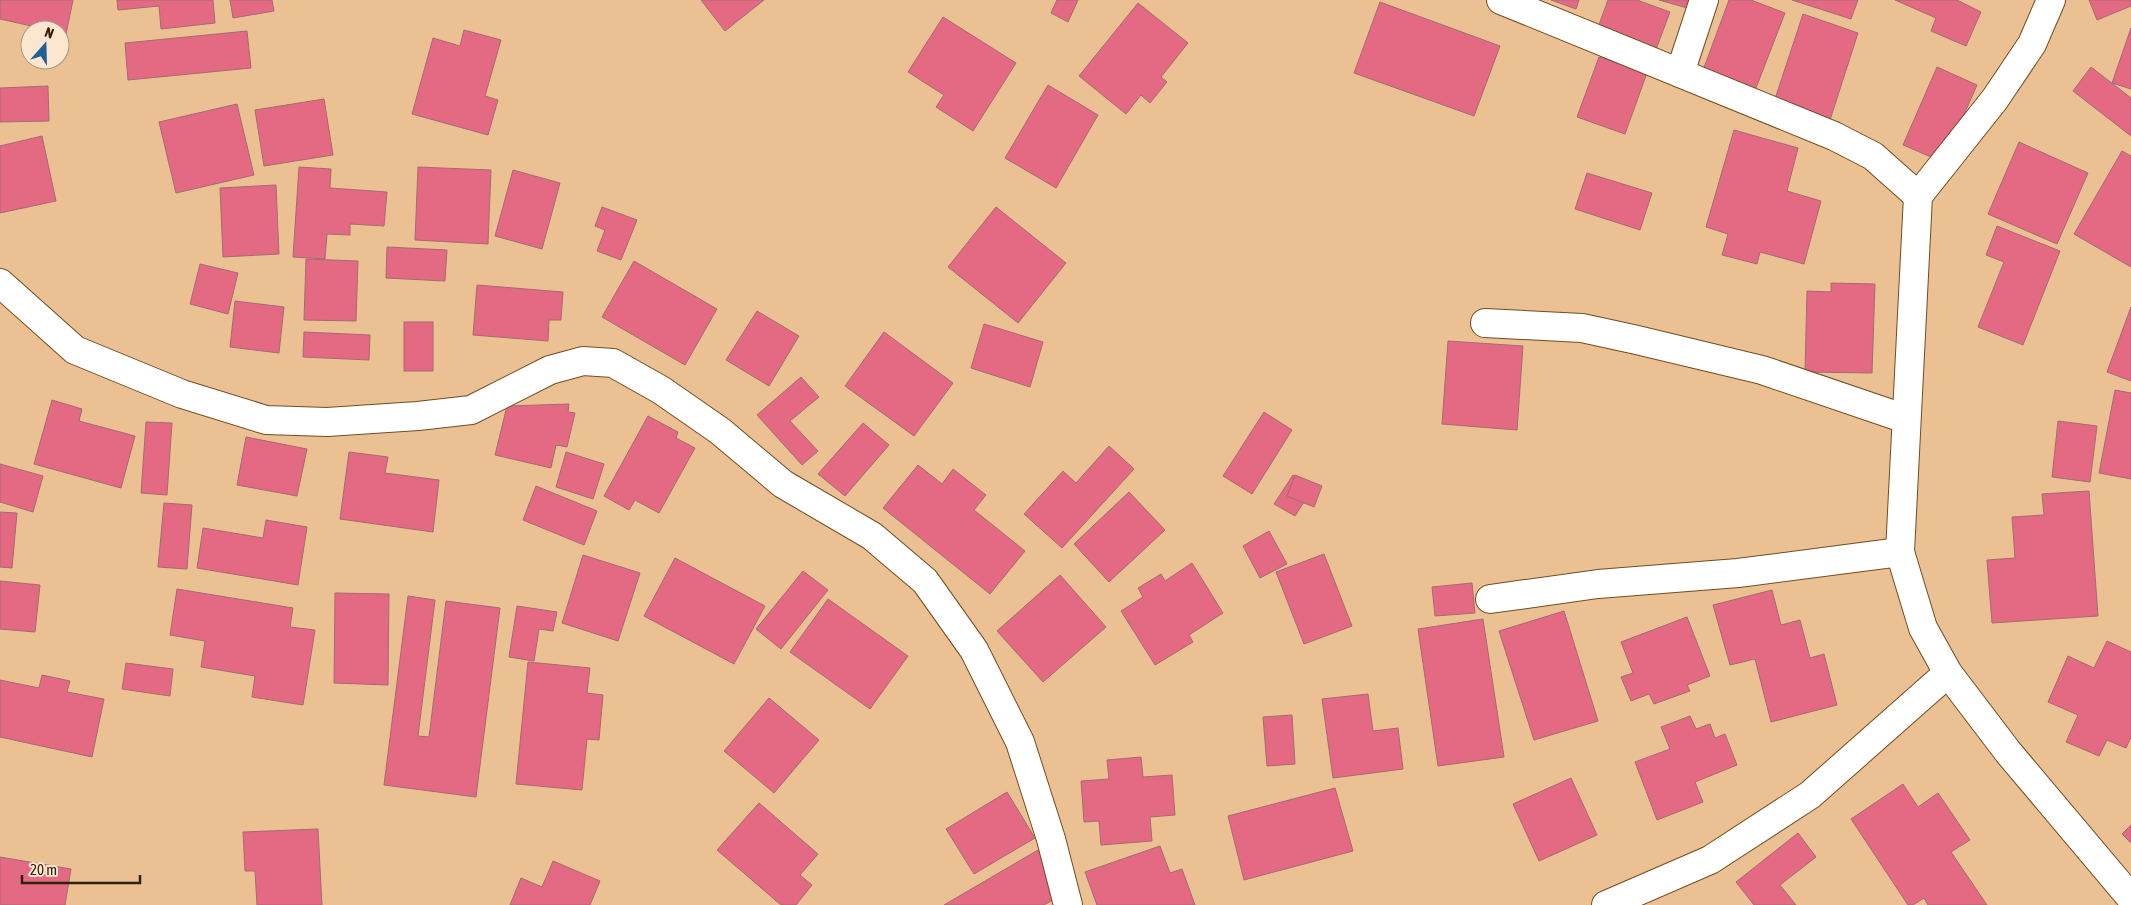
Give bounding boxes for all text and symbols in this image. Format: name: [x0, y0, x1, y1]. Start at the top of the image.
north arrow: [20, 20, 70, 70]
text: N: [43, 24, 56, 42]
scale bar: [22, 852, 140, 884]
text: 20 m: [30, 861, 57, 878]

